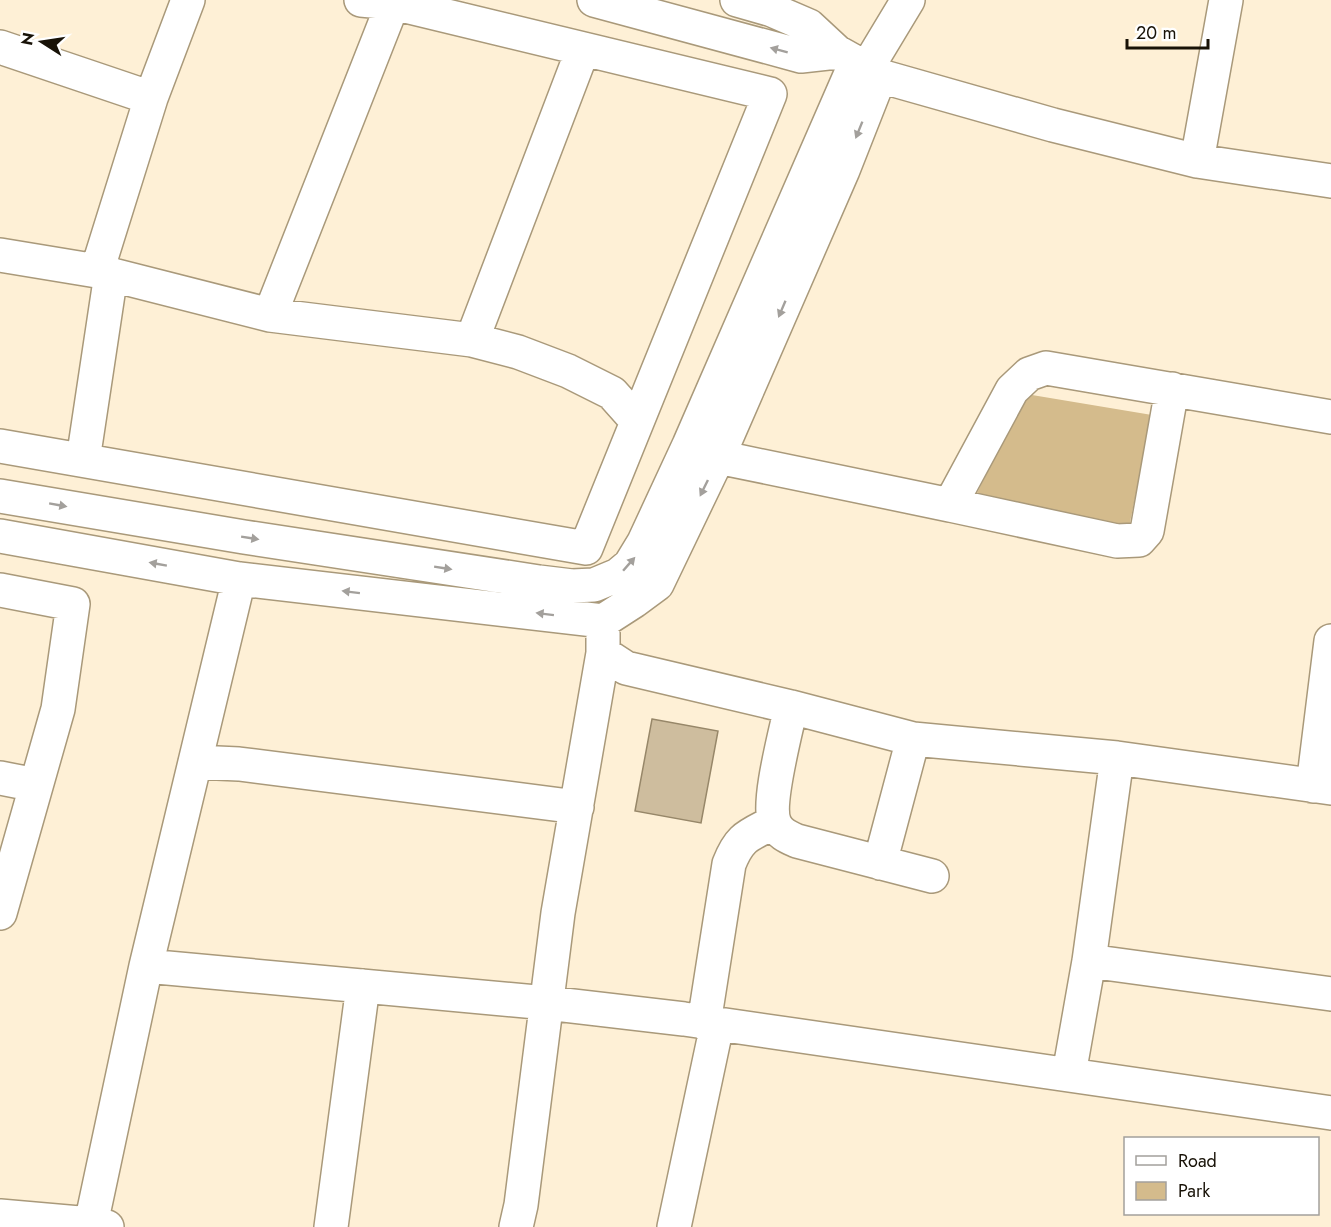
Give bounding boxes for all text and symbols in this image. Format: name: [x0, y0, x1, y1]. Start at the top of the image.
north arrow: [12, 12, 72, 72]
scale bar: [1127, 12, 1208, 50]
text: 20 m: [1136, 20, 1176, 46]
text: N: [15, 30, 40, 48]
one-way arrow: [770, 45, 788, 54]
one-way arrow: [854, 121, 863, 139]
one-way arrow: [778, 301, 787, 318]
one-way arrow: [699, 479, 708, 496]
one-way arrow: [48, 501, 67, 510]
one-way arrow: [241, 534, 260, 543]
one-way arrow: [622, 556, 636, 571]
one-way arrow: [148, 560, 167, 569]
one-way arrow: [433, 563, 452, 572]
one-way arrow: [341, 587, 360, 597]
one-way arrow: [535, 609, 554, 619]
legend: [1124, 1137, 1319, 1215]
text: Road: [1178, 1148, 1217, 1174]
text: Park: [1178, 1178, 1210, 1204]

